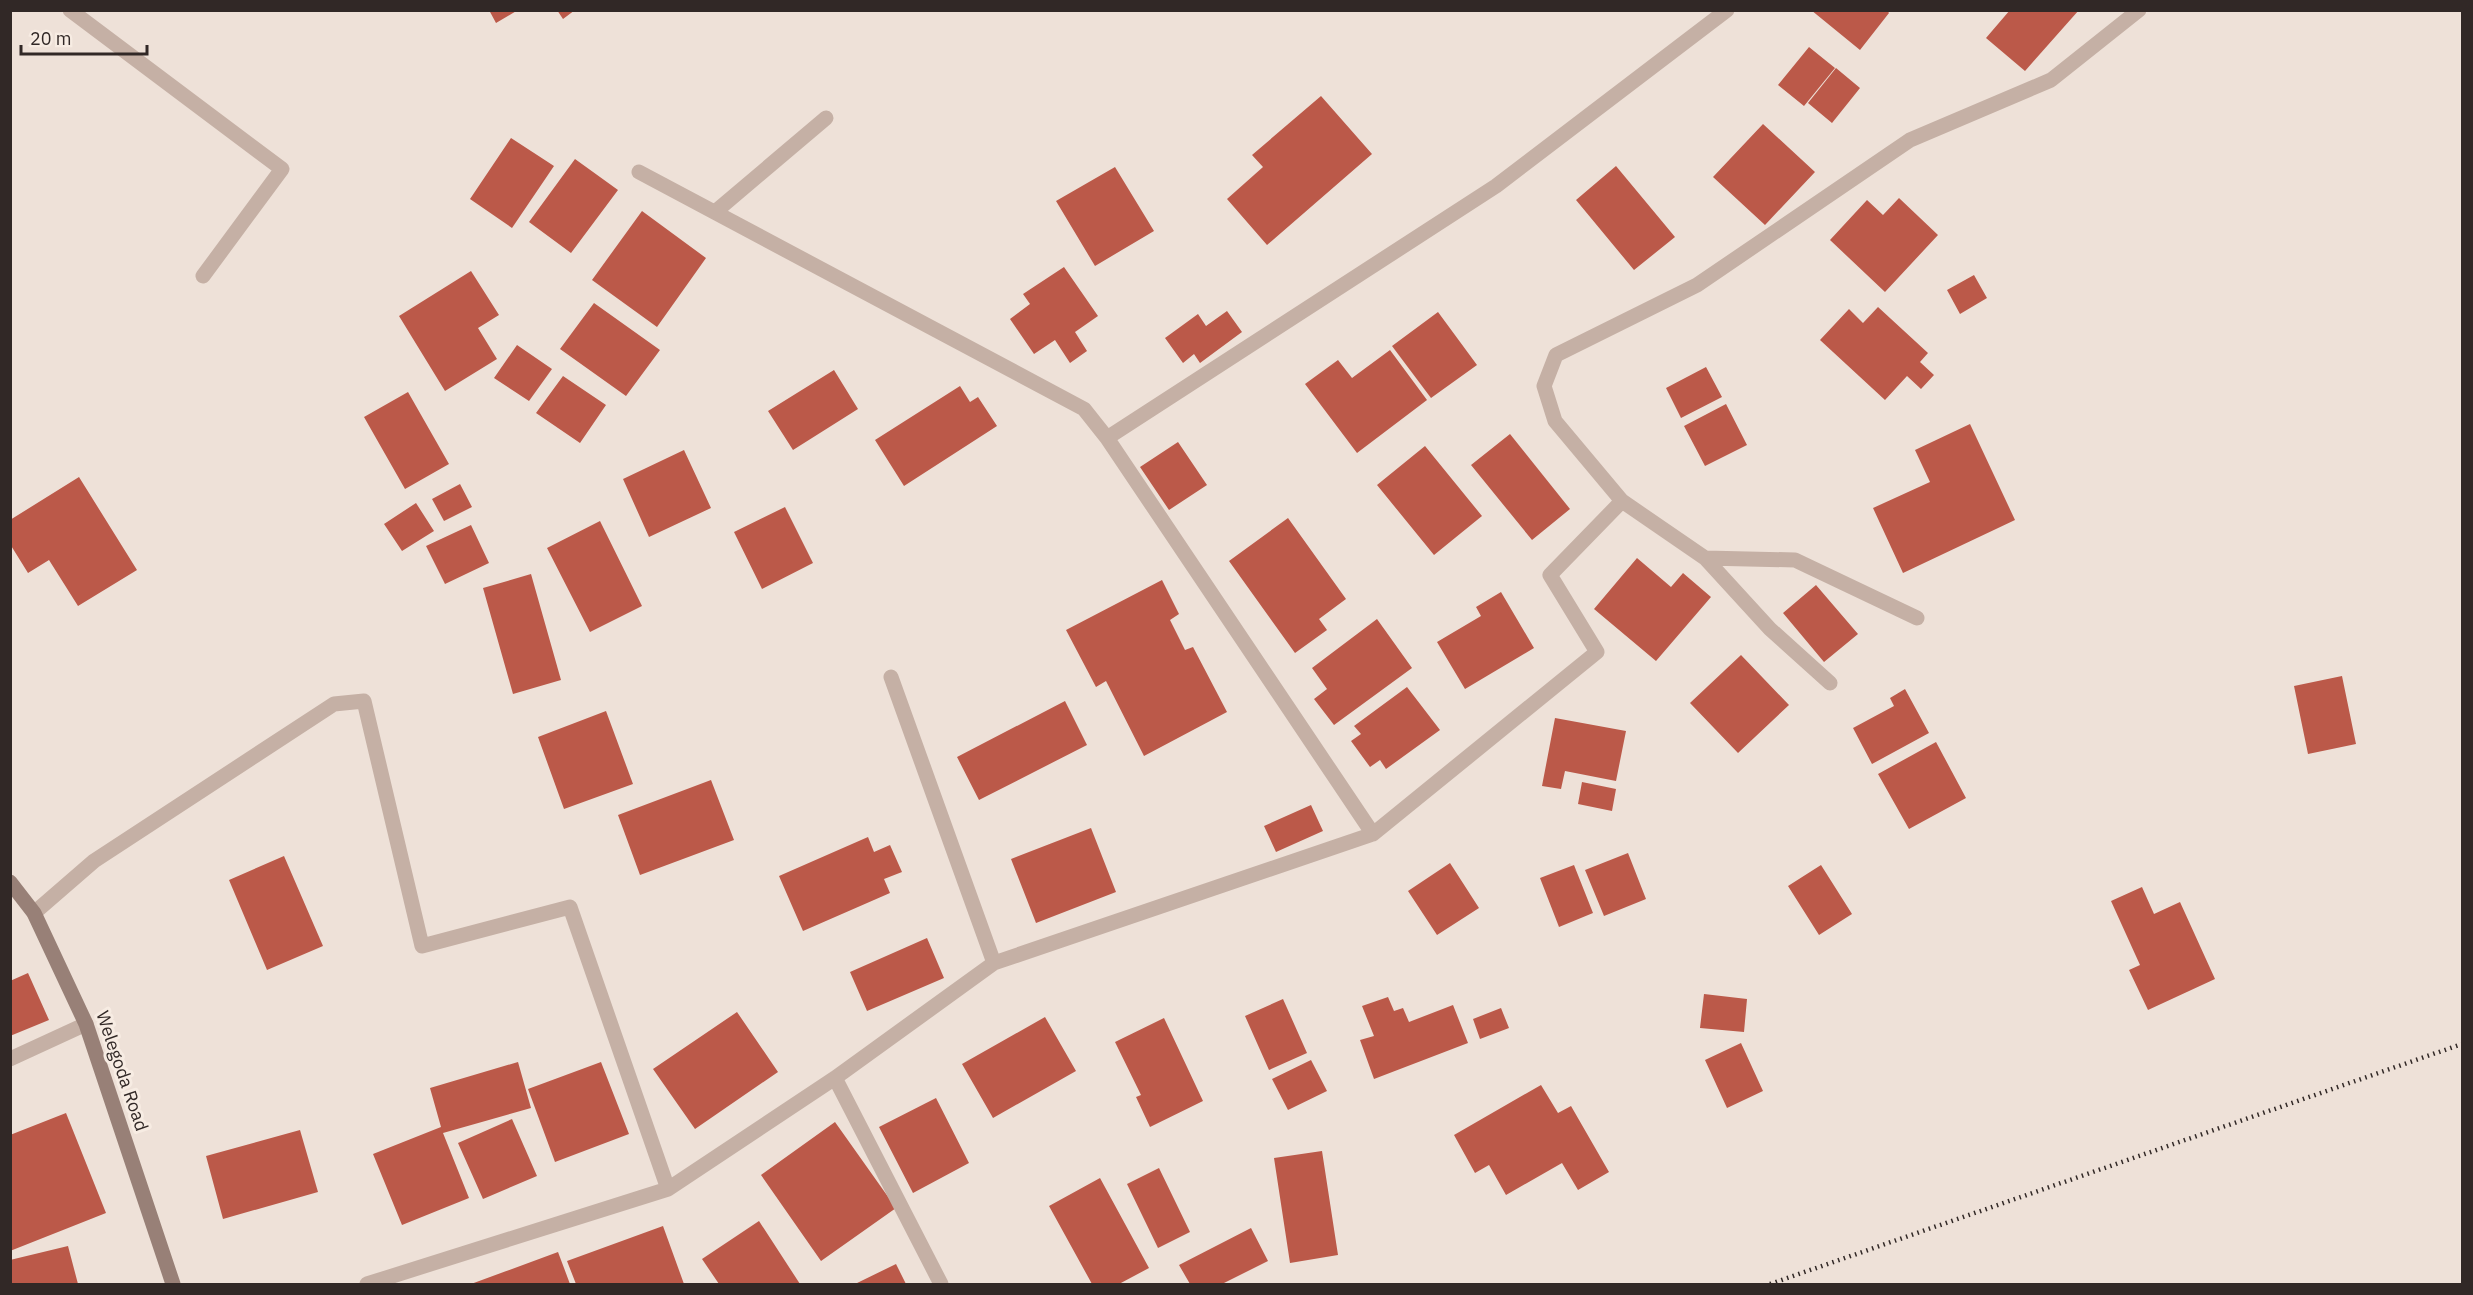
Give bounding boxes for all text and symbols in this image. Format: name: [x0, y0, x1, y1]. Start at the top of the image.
scale bar: [21, 18, 147, 56]
text: 20 m: [30, 27, 72, 50]
street label: Welegoda Road: [91, 1008, 154, 1134]

